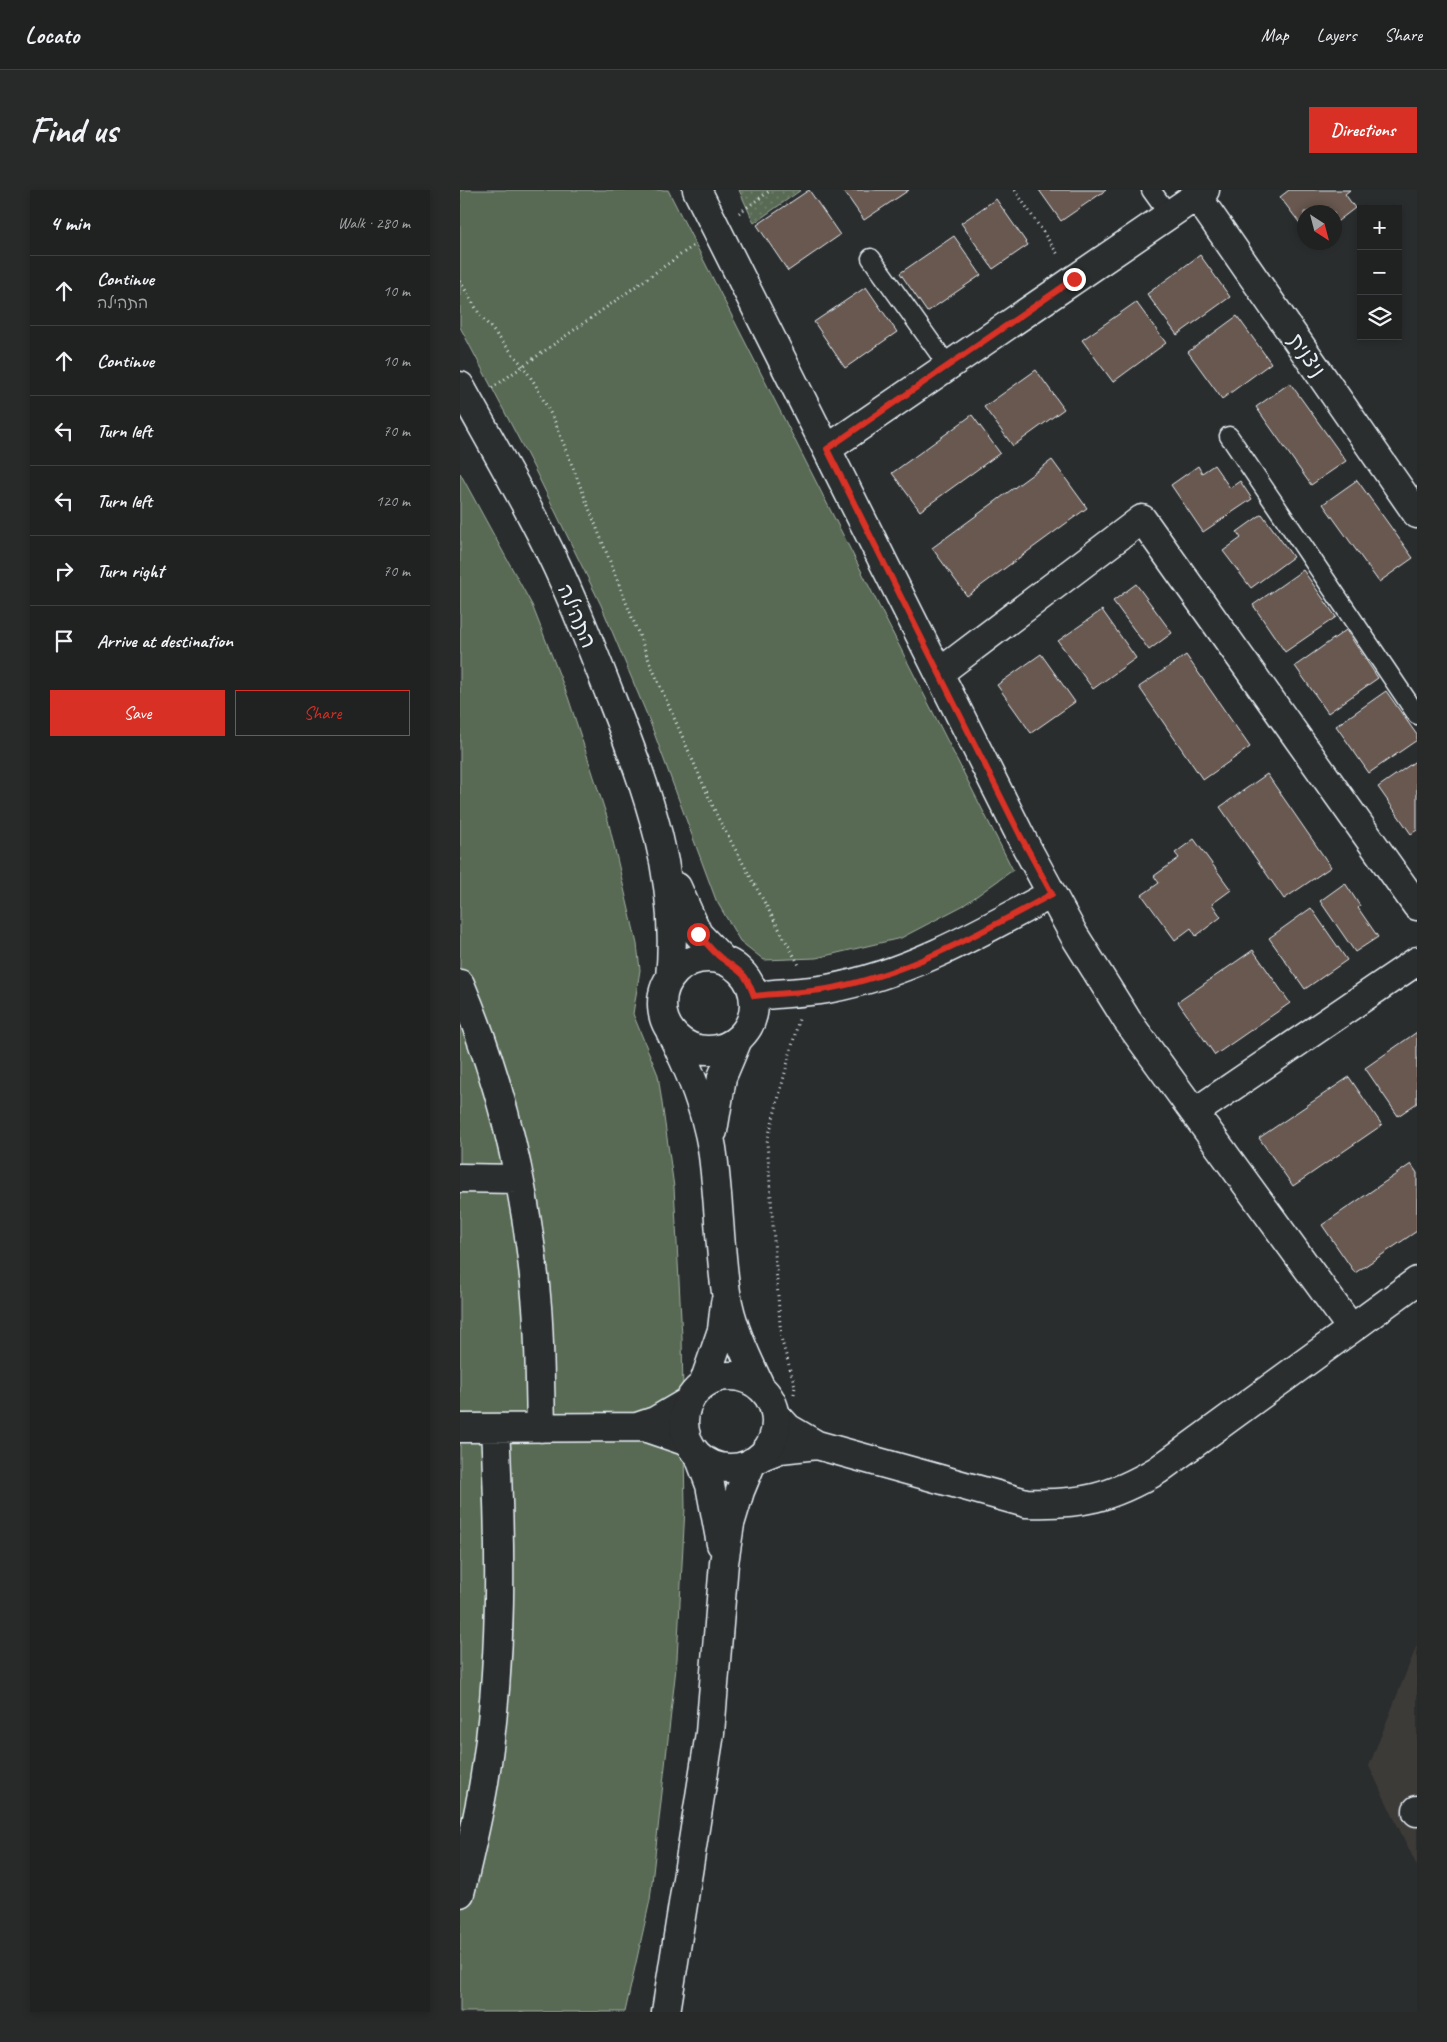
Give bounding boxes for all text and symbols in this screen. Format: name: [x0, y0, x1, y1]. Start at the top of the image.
text: Locato: [25, 20, 79, 50]
text: Map: [1261, 24, 1289, 46]
text: Layers: [1317, 24, 1356, 46]
text: Share: [1384, 24, 1422, 46]
button: Directions: [1309, 107, 1417, 153]
text: Find us: [30, 108, 117, 153]
north arrow: [1297, 205, 1342, 250]
map controls: [1357, 205, 1402, 340]
button: +: [1357, 205, 1402, 250]
text: 4 min: [50, 210, 90, 236]
text: Walk · 280 m: [338, 213, 410, 233]
button: −: [1357, 250, 1402, 295]
text: Continue: [97, 267, 154, 291]
route end: [1063, 268, 1086, 291]
icon: ahead: [50, 277, 78, 305]
text: 10 m: [383, 281, 410, 301]
text: התהילה: [97, 293, 148, 313]
button: layers: [1357, 295, 1402, 340]
street label: ניצנית: [1283, 328, 1331, 382]
icon: ahead: [50, 347, 78, 375]
text: Continue: [97, 349, 154, 373]
text: 10 m: [383, 351, 410, 371]
icon: left: [50, 417, 78, 445]
text: Turn left: [97, 419, 152, 443]
text: 70 m: [383, 421, 410, 441]
icon: left: [50, 487, 78, 515]
text: Turn left: [97, 489, 152, 513]
text: 120 m: [376, 491, 410, 511]
icon: right: [50, 557, 78, 585]
text: Turn right: [97, 559, 164, 583]
text: 70 m: [383, 561, 410, 581]
street label: התהילה: [552, 580, 602, 652]
icon: arrive: [50, 627, 78, 655]
text: Arrive at destination: [97, 629, 233, 653]
button: Save: [50, 690, 225, 736]
button: Share: [235, 690, 410, 736]
route start: [687, 923, 710, 946]

